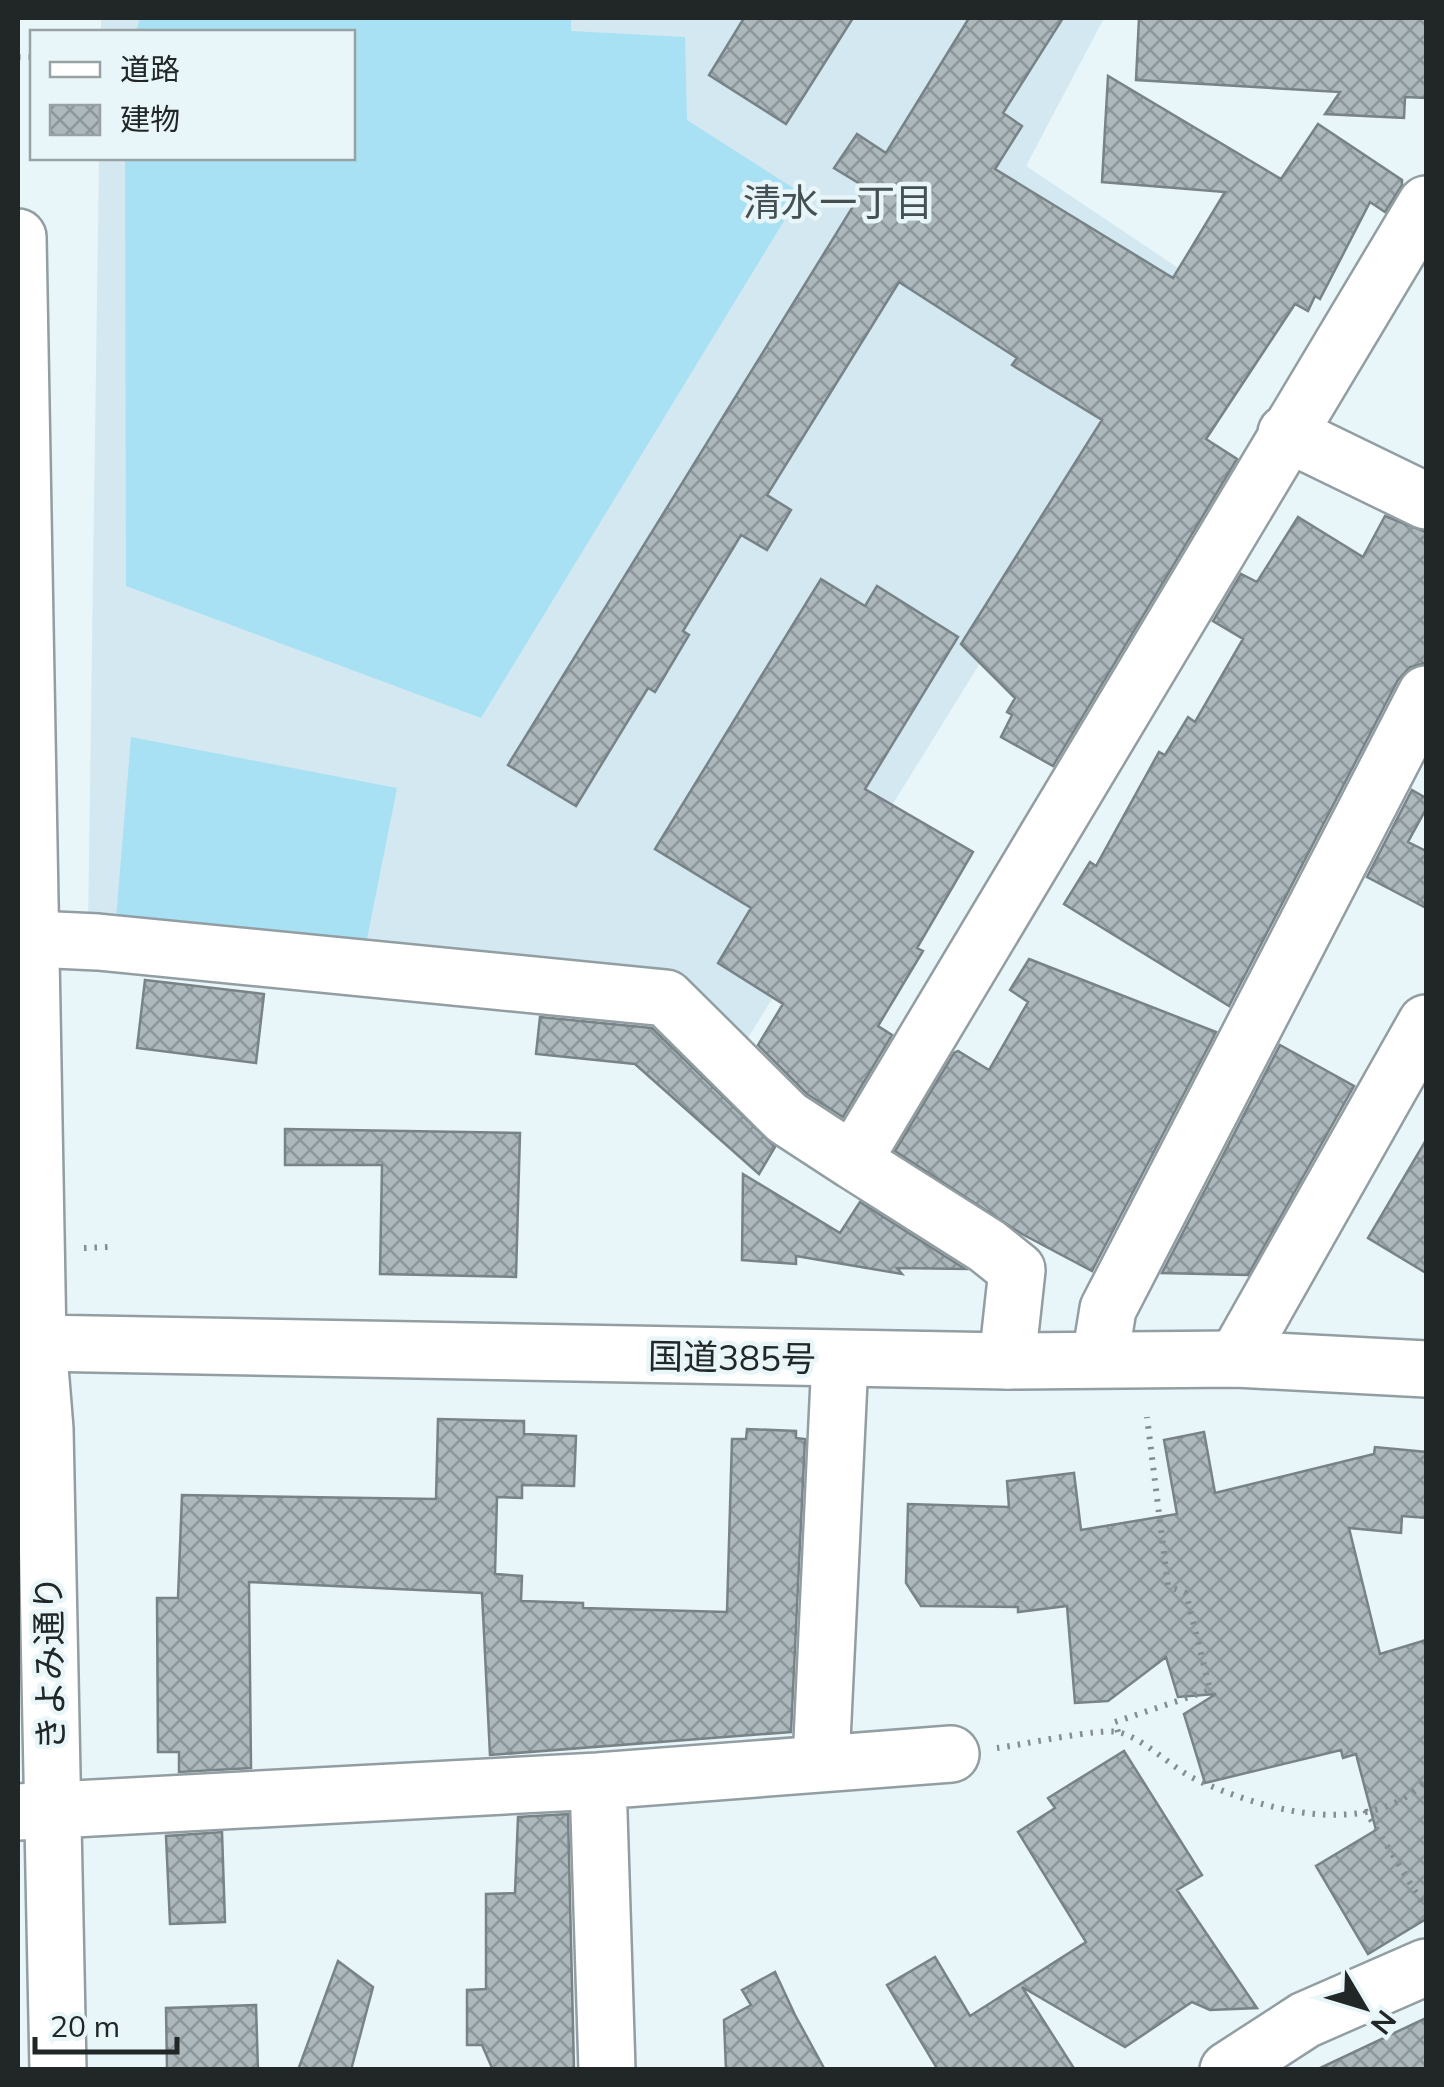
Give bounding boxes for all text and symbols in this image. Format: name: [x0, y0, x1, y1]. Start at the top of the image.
legend: [30, 30, 355, 160]
text: 道路: [120, 50, 180, 88]
text: 建物: [120, 100, 180, 138]
district label: 清水一丁目: [743, 178, 933, 226]
street label: 国道385号: [648, 1334, 816, 1380]
street label: きよみ通り: [25, 1575, 73, 1751]
north arrow: [1314, 1957, 1414, 2057]
scale bar: [35, 1992, 178, 2054]
text: N: [1364, 2004, 1404, 2042]
text: 20 m: [50, 2007, 120, 2045]

